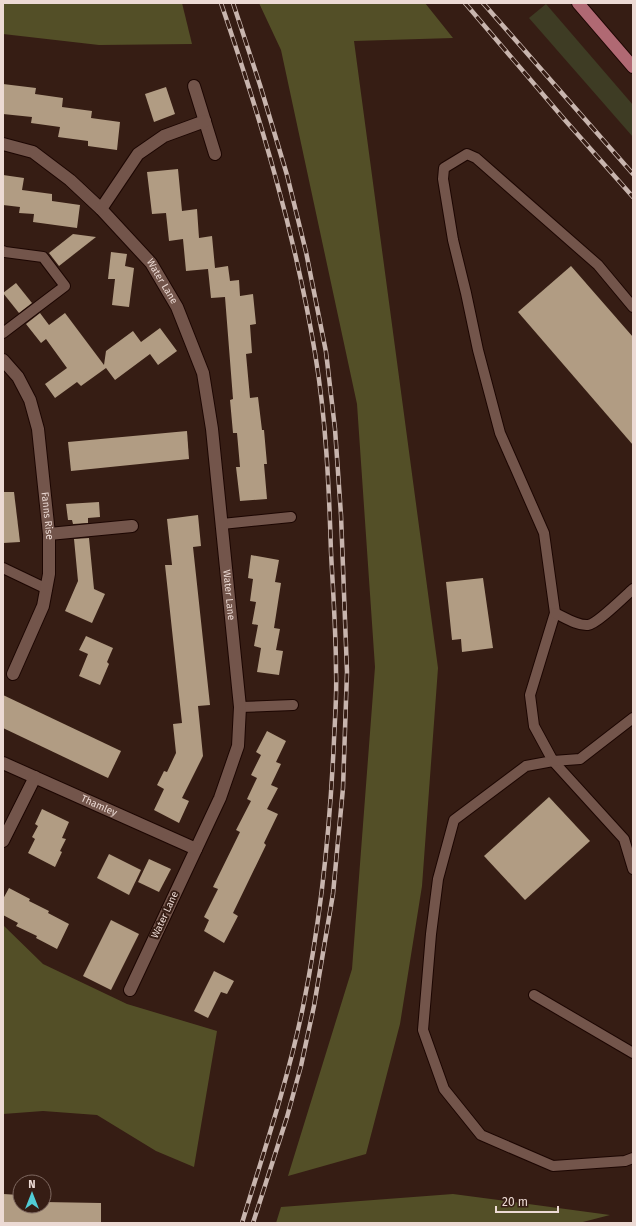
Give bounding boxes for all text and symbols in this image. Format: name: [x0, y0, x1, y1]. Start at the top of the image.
street label: Water Lane: [144, 257, 180, 306]
street label: Fanns Rise: [39, 491, 55, 540]
street label: Water Lane: [220, 569, 237, 621]
street label: Thamley: [79, 792, 119, 819]
street label: Water Lane: [149, 890, 181, 940]
north arrow: [12, 1174, 52, 1214]
text: N: [28, 1178, 36, 1191]
scale bar: [496, 1188, 558, 1214]
text: 20 m: [502, 1195, 528, 1209]

